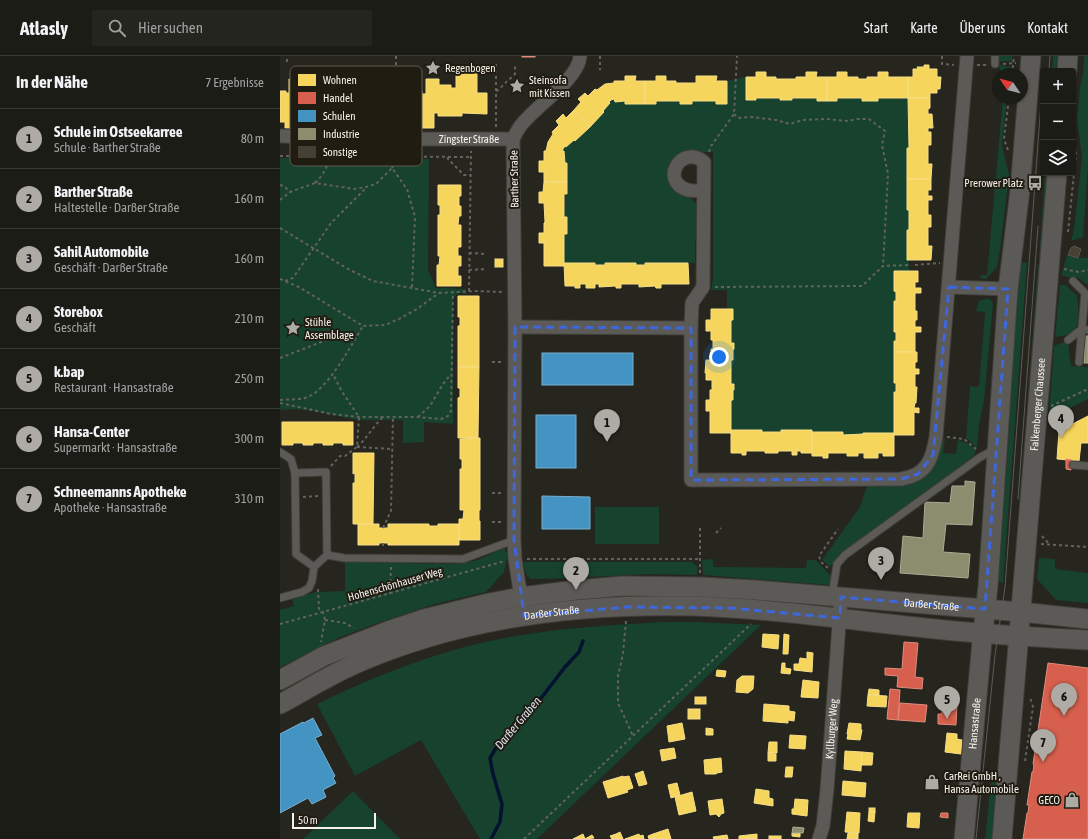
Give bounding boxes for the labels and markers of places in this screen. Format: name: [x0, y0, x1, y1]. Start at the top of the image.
place icon: Regenbogen: [424, 59, 442, 77]
place label: Regenbogen: [445, 62, 496, 74]
place label: Steinsofa mit Kissen: [529, 74, 570, 99]
place icon: Steinsofa mit Kissen: [508, 77, 526, 95]
bus stop icon: Prerower Platz: [1026, 174, 1044, 192]
place label: Prerower Platz: [964, 177, 1023, 189]
place label: Stühle Assemblage: [305, 316, 354, 341]
place icon: Stühle Assemblage: [284, 319, 302, 337]
pin: 4: [1048, 405, 1074, 438]
pin: 1: [594, 409, 620, 442]
pin: 3: [868, 547, 894, 580]
pin: 2: [563, 557, 589, 590]
pin: 6: [1051, 683, 1077, 716]
pin: 5: [934, 686, 960, 719]
pin: 7: [1030, 729, 1056, 762]
place label: CarRei GmbH , Hansa Automobile: [944, 770, 1019, 795]
shop icon: CarRei GmbH , Hansa Automobile: [923, 773, 941, 791]
shop icon: GECO: [1063, 791, 1081, 809]
place label: GECO: [1038, 794, 1060, 806]

